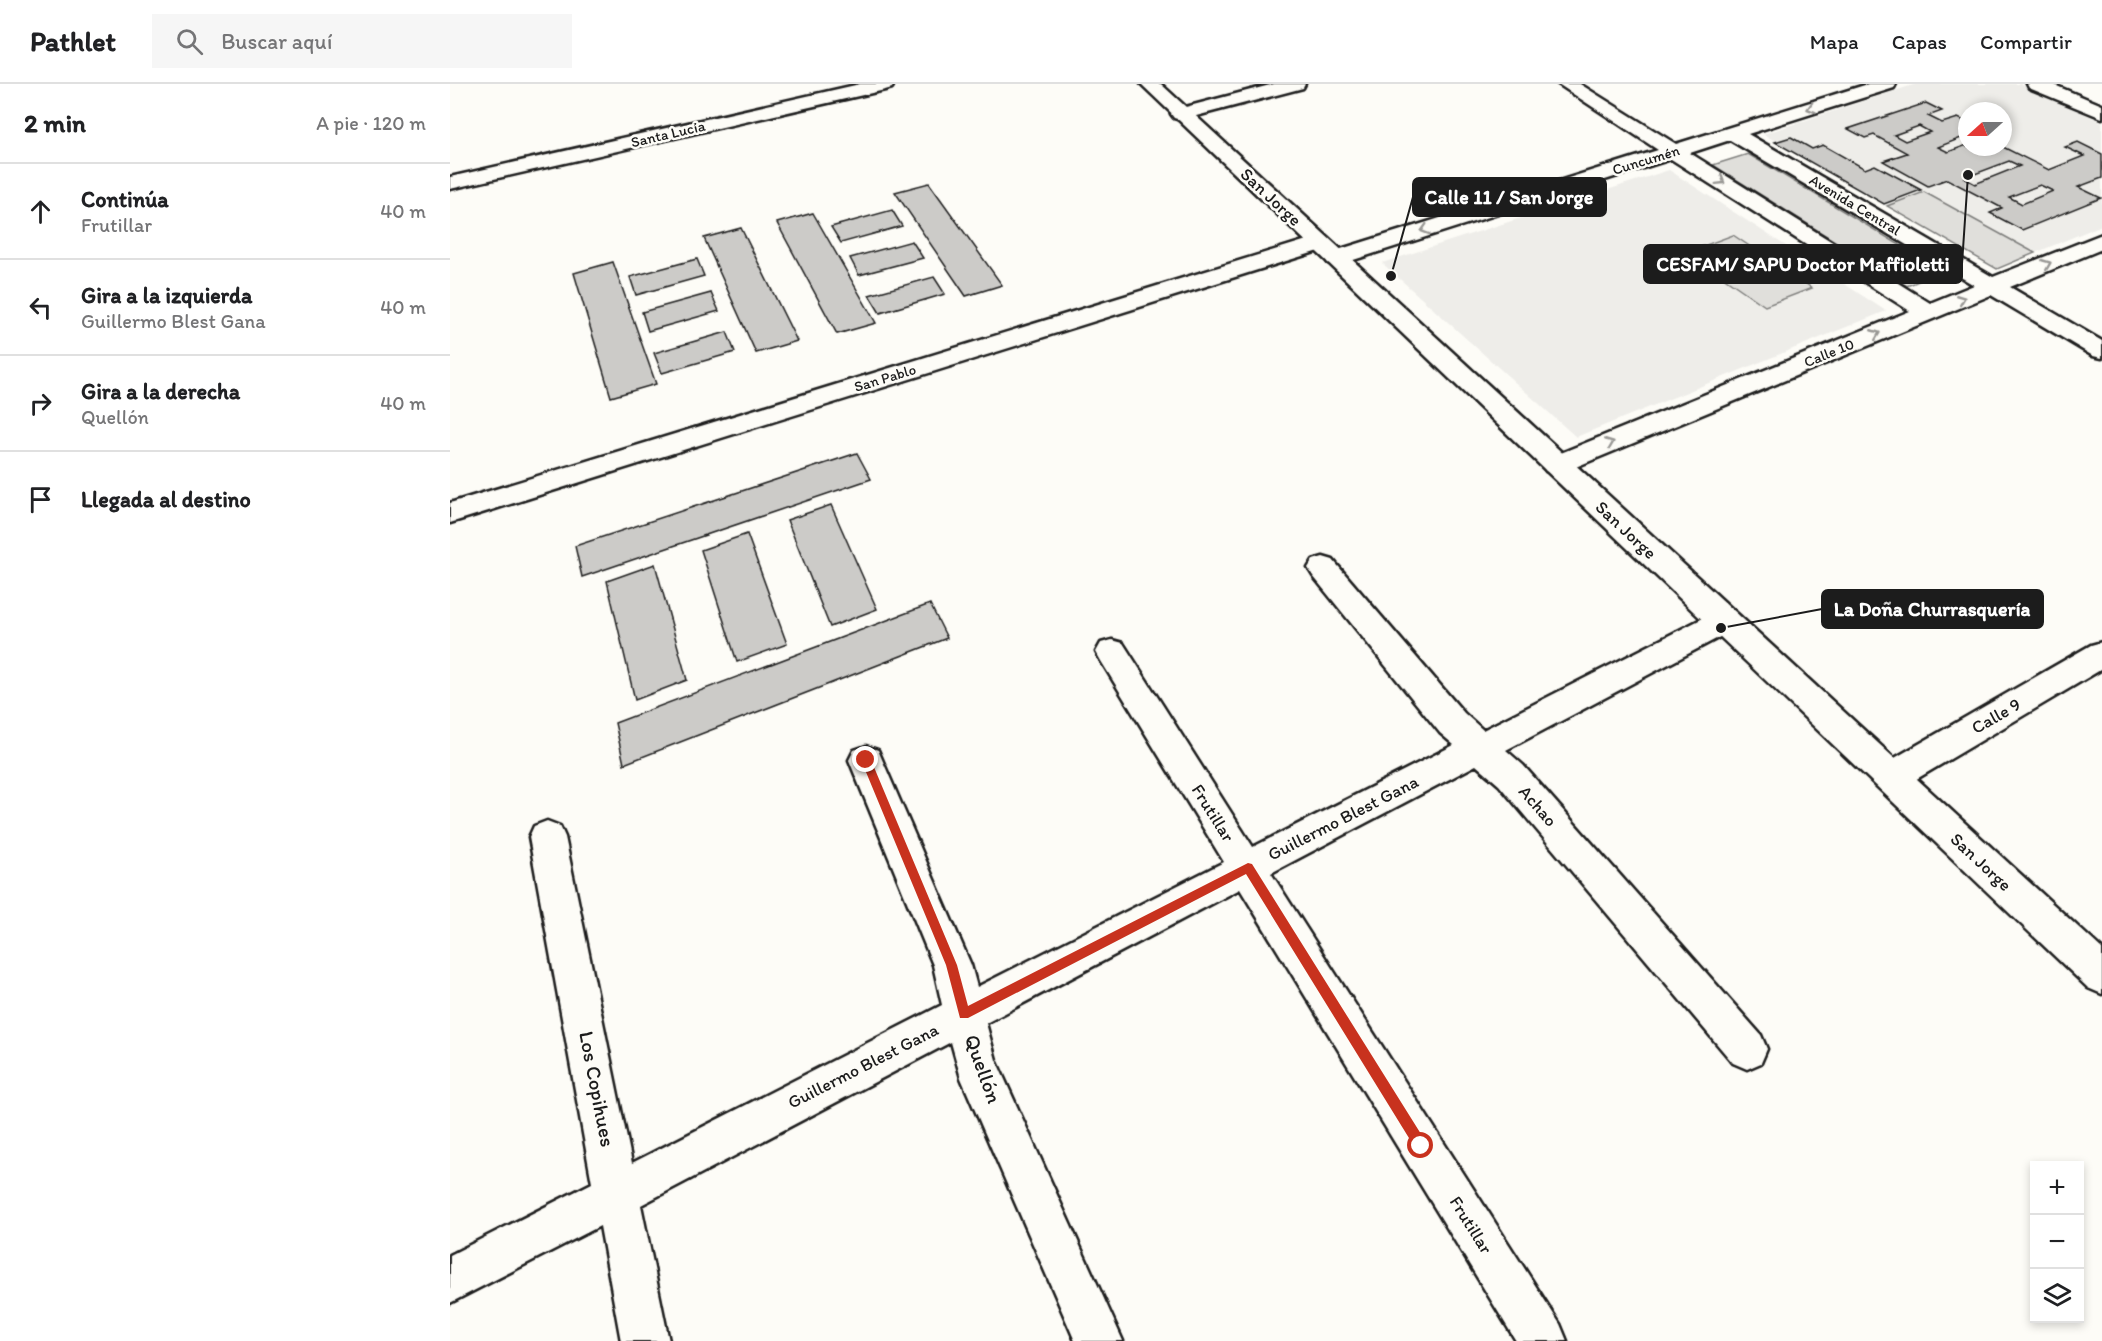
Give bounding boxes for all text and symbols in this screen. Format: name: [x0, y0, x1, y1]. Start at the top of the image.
search box: [152, 14, 572, 68]
text: Pathlet: [30, 24, 116, 58]
icon: search: [173, 25, 206, 58]
text: Buscar aquí: [221, 28, 332, 55]
text: Mapa: [1810, 29, 1859, 54]
text: Capas: [1892, 29, 1947, 54]
text: Compartir: [1980, 29, 2072, 54]
one-way arrow: [1806, 101, 1817, 113]
north arrow: [1958, 102, 2012, 156]
text: 2 min: [24, 107, 86, 139]
text: A pie · 120 m: [316, 111, 426, 135]
street label: Santa Lucía: [629, 117, 707, 151]
street label: Cuncumén: [1610, 141, 1682, 179]
street label: San Jorge: [1236, 163, 1306, 231]
street label: Avenida Central: [1806, 171, 1904, 240]
one-way arrow: [1715, 174, 1725, 186]
callout: Calle 11 / San Jorge: [1413, 178, 1606, 216]
text: Calle 11 / San Jorge: [1425, 185, 1594, 210]
text: Continúa: [81, 186, 169, 213]
icon: ahead: [24, 195, 57, 228]
text: 40 m: [380, 199, 426, 223]
text: Frutillar: [81, 213, 152, 237]
one-way arrow: [1420, 223, 1431, 235]
callout: CESFAM/ SAPU Doctor Maffioletti: [1644, 245, 1962, 283]
text: CESFAM/ SAPU Doctor Maffioletti: [1656, 252, 1950, 276]
one-way arrow: [2040, 259, 2051, 271]
text: Gira a la izquierda: [81, 282, 252, 309]
icon: left: [24, 291, 57, 324]
one-way arrow: [1954, 294, 1965, 306]
text: 40 m: [380, 295, 426, 319]
text: Guillermo Blest Gana: [81, 309, 266, 333]
one-way arrow: [1870, 329, 1881, 341]
street label: Calle 10: [1801, 335, 1857, 371]
street label: San Pablo: [852, 360, 918, 396]
text: Gira a la derecha: [81, 378, 240, 405]
icon: right: [24, 387, 57, 420]
text: 40 m: [380, 391, 426, 415]
text: Quellón: [81, 405, 149, 429]
one-way arrow: [1604, 438, 1615, 450]
icon: arrive: [24, 483, 57, 516]
text: Llegada al destino: [81, 486, 251, 513]
street label: San Jorge: [1591, 496, 1661, 564]
callout: La Doña Churrasquería: [1822, 590, 2043, 628]
text: La Doña Churrasquería: [1834, 597, 2031, 622]
street label: Calle 9: [1967, 693, 2025, 739]
route end: [852, 746, 878, 772]
street label: Guillermo Blest Gana: [1264, 770, 1423, 866]
street label: Frutillar: [1187, 780, 1239, 846]
street label: Achao: [1514, 781, 1562, 831]
street label: San Jorge: [1946, 828, 2016, 896]
street label: Guillermo Blest Gana: [784, 1018, 943, 1114]
street label: Los Copihues: [574, 1029, 621, 1149]
street label: Quellón: [960, 1031, 1007, 1107]
route start: [1407, 1132, 1433, 1158]
map controls: [2030, 1161, 2084, 1323]
button: +: [2030, 1161, 2084, 1215]
street label: Frutillar: [1445, 1192, 1497, 1258]
button: −: [2030, 1215, 2084, 1269]
button: layers: [2030, 1269, 2084, 1323]

